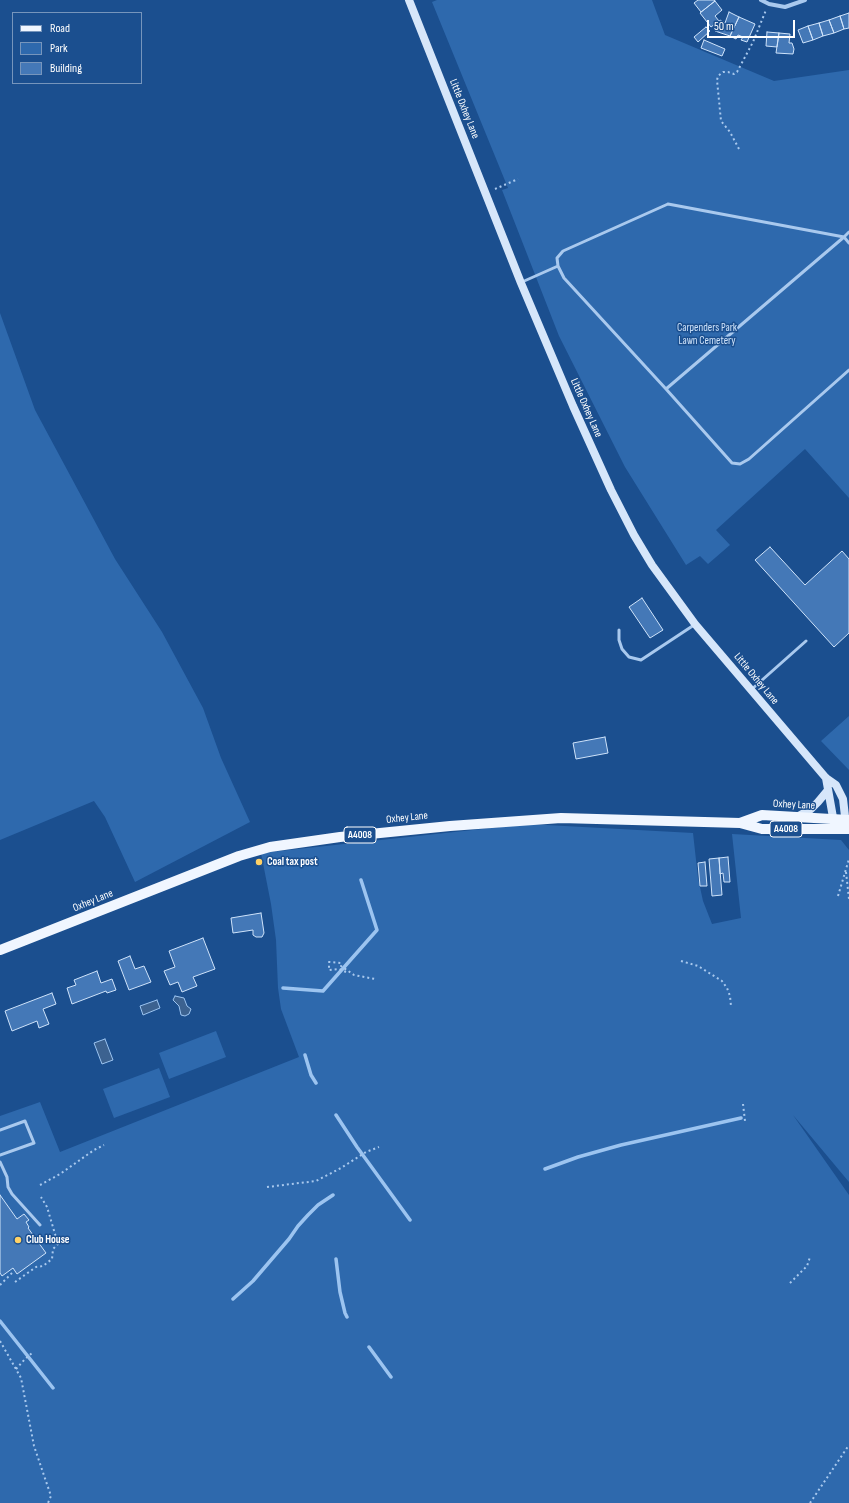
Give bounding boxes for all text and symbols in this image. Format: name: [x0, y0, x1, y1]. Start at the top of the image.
legend: [12, 12, 142, 84]
scale bar: [709, 12, 797, 38]
text: 50 m: [714, 19, 734, 34]
text: Road: [50, 21, 70, 36]
text: Park: [50, 41, 68, 56]
text: Building: [50, 61, 82, 76]
street label: Little Oxhey Lane: [446, 77, 482, 141]
park label: Carpenders Park Lawn Cemetery: [677, 321, 737, 347]
street label: Little Oxhey Lane: [567, 377, 605, 439]
street label: Little Oxhey Lane: [731, 651, 781, 707]
street label: Oxhey Lane: [773, 797, 815, 813]
street label: Oxhey Lane: [385, 809, 429, 827]
road number: A4008: [770, 821, 802, 837]
road number: A4008: [344, 827, 376, 843]
place label: Coal tax post: [267, 855, 318, 869]
marker: Coal tax post: [254, 857, 264, 867]
street label: Oxhey Lane: [71, 887, 115, 915]
place label: Club House: [26, 1233, 70, 1247]
marker: Club House: [13, 1235, 23, 1245]

